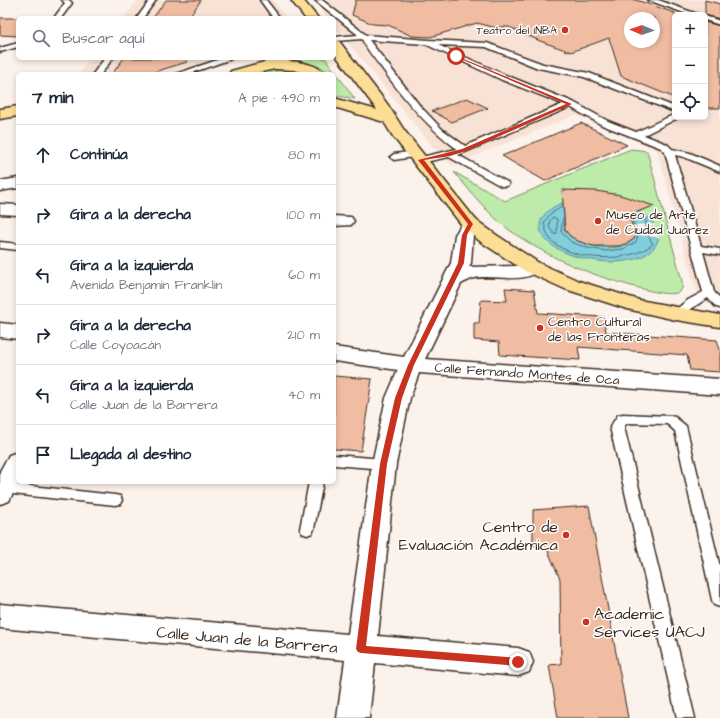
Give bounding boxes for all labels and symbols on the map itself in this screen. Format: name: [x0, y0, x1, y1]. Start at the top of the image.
north arrow: [624, 12, 660, 48]
place label: Teatro del INBA: [476, 23, 557, 38]
marker: Teatro del INBA: [560, 25, 570, 35]
route start: [447, 47, 465, 65]
place label: Museo de Arte de Ciudad Juárez: [606, 206, 709, 239]
marker: Museo de Arte de Ciudad Juárez: [593, 216, 603, 226]
place label: Centro Cultural de las Fronteras: [548, 313, 650, 346]
marker: Centro Cultural de las Fronteras: [535, 323, 545, 333]
street label: Calle Fernando Montes de Oca: [434, 359, 620, 389]
place label: Centro de Evaluación Académica: [399, 516, 558, 556]
marker: Centro de Evaluación Académica: [561, 530, 571, 540]
place label: Academic Services UACJ: [594, 603, 705, 643]
marker: Academic Services UACJ: [581, 617, 591, 627]
street label: Calle Juan de la Barrera: [155, 621, 338, 659]
route end: [509, 653, 527, 671]

